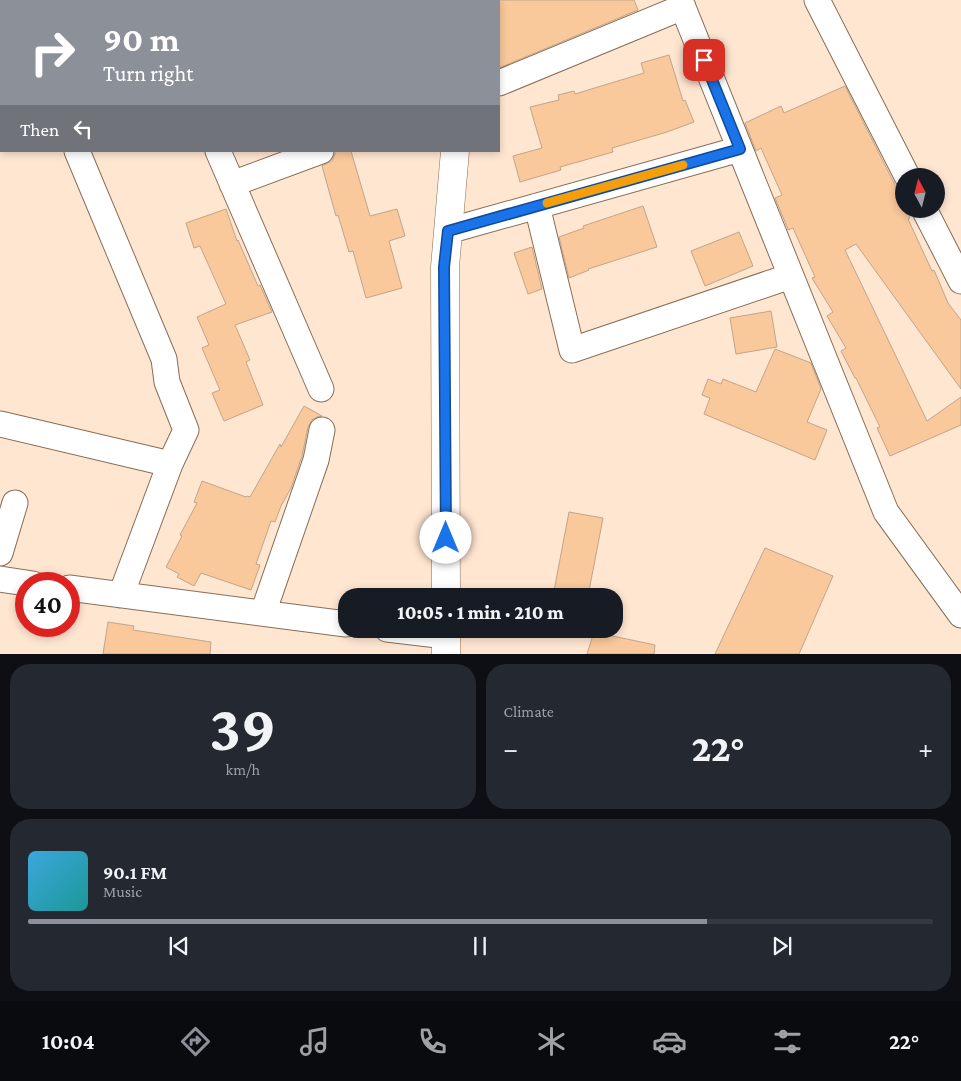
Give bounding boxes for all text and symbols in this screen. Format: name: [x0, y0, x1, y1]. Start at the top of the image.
icon: right: [20, 20, 85, 85]
text: 90 m: [103, 20, 180, 59]
pin: [683, 39, 725, 81]
icon: arrive: [690, 46, 718, 74]
text: Turn right: [103, 61, 194, 86]
icon: left: [69, 115, 97, 143]
text: Then: [20, 119, 59, 140]
north arrow: [895, 168, 945, 218]
map controls: [895, 168, 945, 218]
position arrow: [419, 511, 471, 563]
speed limit sign: 40: [15, 572, 80, 637]
text: 10:05 · 1 min · 210 m: [397, 602, 564, 623]
text: 39: [209, 692, 276, 764]
text: Climate: [504, 703, 554, 720]
text: 22°: [691, 727, 745, 769]
text: −: [504, 733, 518, 764]
text: +: [918, 733, 933, 764]
text: km/h: [226, 761, 260, 778]
text: 90.1 FM: [103, 862, 167, 883]
text: Music: [103, 883, 142, 900]
icon: previous: [165, 932, 193, 960]
icon: pause: [466, 932, 494, 960]
icon: next: [768, 932, 796, 960]
icon: directions: [178, 1024, 213, 1059]
icon: music: [297, 1024, 332, 1059]
icon: phone: [415, 1024, 450, 1059]
icon: climate: [534, 1024, 569, 1059]
icon: car: [652, 1024, 687, 1059]
icon: filters: [770, 1024, 805, 1059]
text: 10:04: [42, 1029, 95, 1054]
text: 22°: [889, 1029, 919, 1054]

